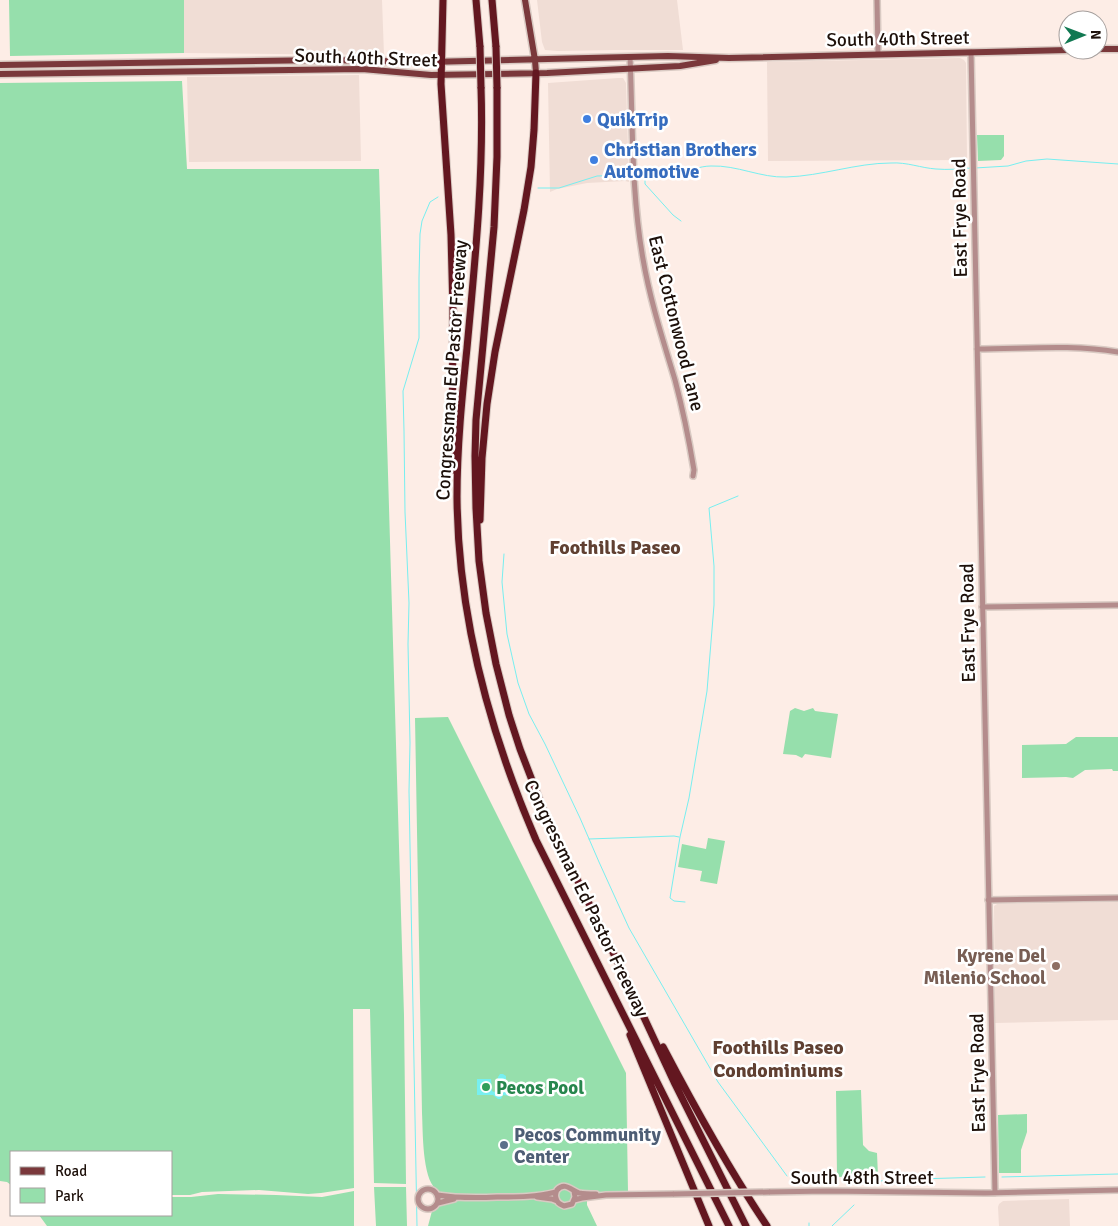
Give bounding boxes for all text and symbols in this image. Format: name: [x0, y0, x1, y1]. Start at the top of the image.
north arrow: [1058, 10, 1108, 60]
street label: South 40th Street: [826, 26, 970, 52]
text: N: [1087, 30, 1104, 40]
street label: South 40th Street: [294, 44, 438, 73]
place label: QuikTrip: [597, 108, 668, 132]
marker: QuikTrip: [581, 113, 593, 125]
place label: Christian Brothers Automotive: [604, 138, 757, 184]
marker: Christian Brothers Automotive: [588, 154, 600, 166]
street label: East Frye Road: [947, 158, 973, 278]
street label: East Cottonwood Lane: [643, 233, 709, 414]
street label: Congressman Ed Pastor Freeway: [431, 239, 473, 501]
district label: Foothills Paseo: [549, 535, 681, 560]
street label: East Frye Road: [955, 563, 981, 683]
street label: Congressman Ed Pastor Freeway: [518, 776, 654, 1021]
place label: Kyrene Del Milenio School: [923, 944, 1046, 990]
marker: Kyrene Del Milenio School: [1050, 960, 1062, 972]
street label: East Frye Road: [965, 1013, 991, 1133]
district label: Foothills Paseo Condominiums: [712, 1035, 844, 1083]
place label: Pecos Pool: [496, 1076, 584, 1100]
marker: Pecos Pool: [480, 1081, 492, 1093]
place label: Pecos Community Center: [514, 1123, 661, 1169]
marker: Pecos Community Center: [498, 1139, 510, 1151]
legend: [10, 1151, 172, 1216]
text: Road: [55, 1162, 87, 1180]
street label: South 48th Street: [790, 1166, 934, 1190]
text: Park: [55, 1187, 84, 1205]

